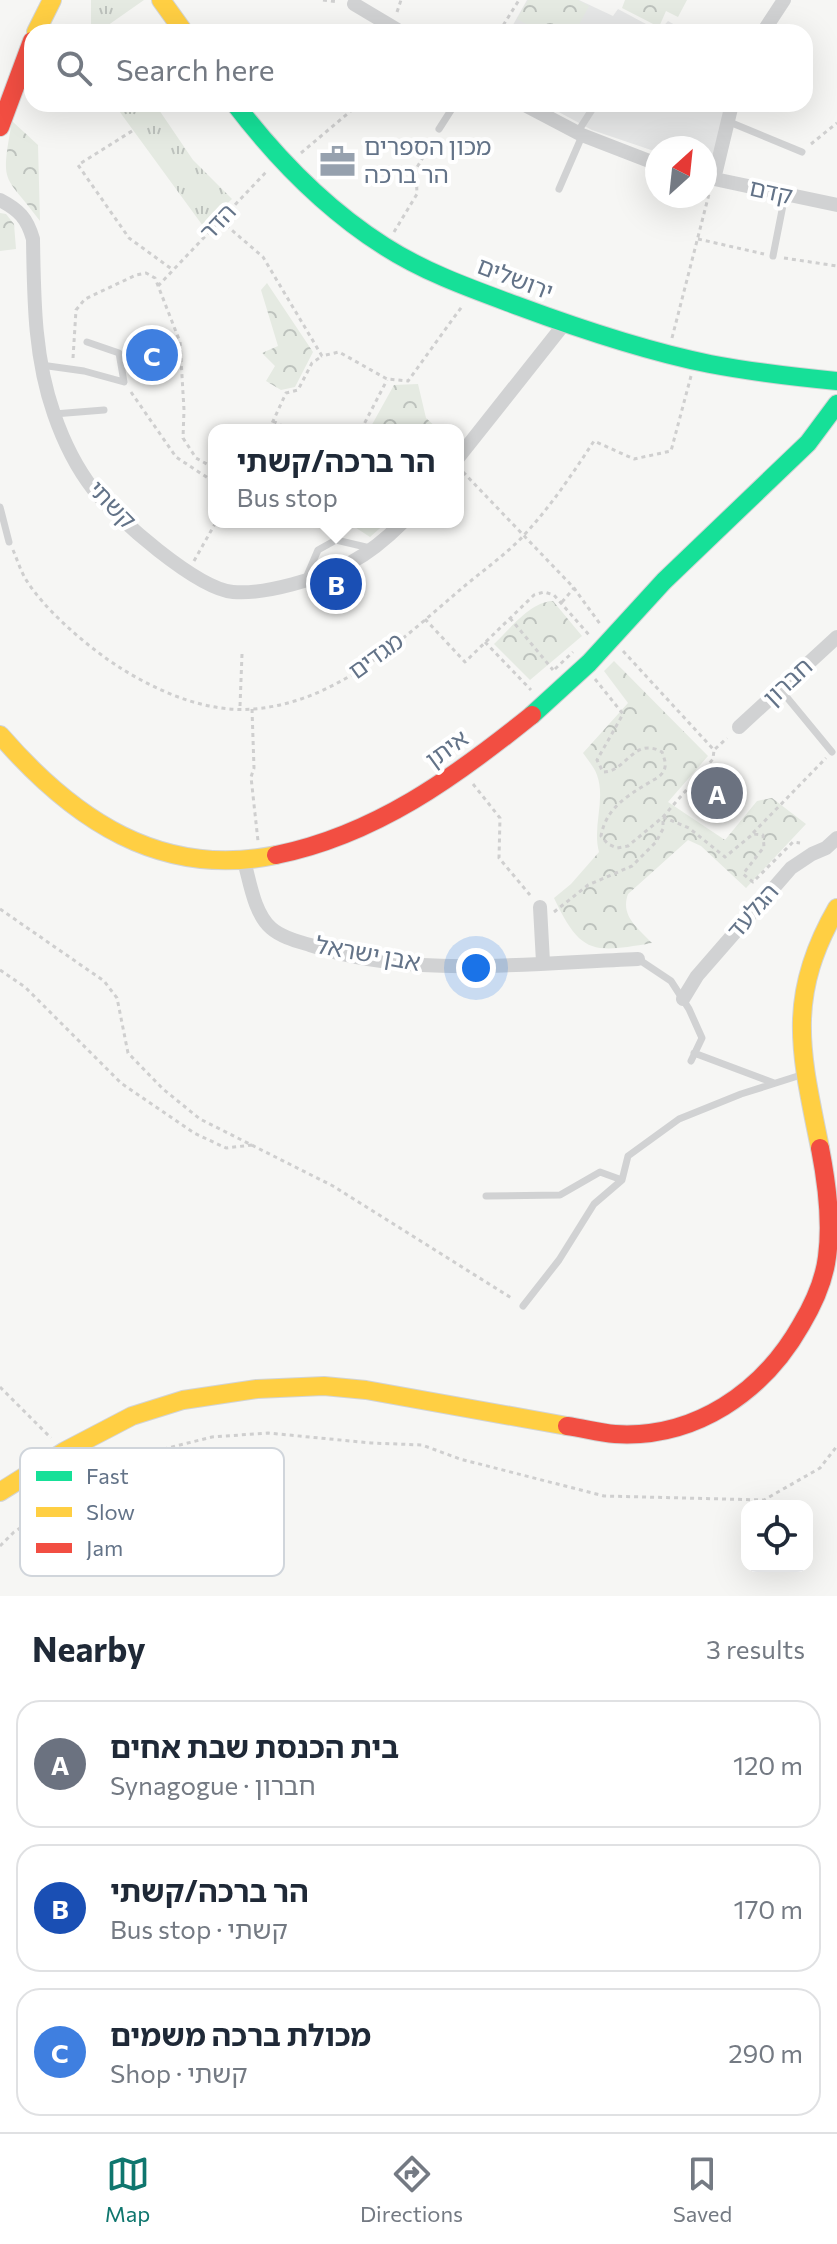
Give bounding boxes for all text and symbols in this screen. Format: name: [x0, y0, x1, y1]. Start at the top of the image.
search box: [24, 24, 813, 112]
icon: search: [52, 46, 96, 90]
text: Search here: [116, 50, 275, 87]
place label: מכון הספרים הר ברכה: [364, 131, 491, 188]
north arrow: [645, 136, 717, 208]
office icon: מכון הספרים הר ברכה: [319, 142, 357, 180]
street label: קדם: [747, 172, 796, 209]
street label: הדר: [193, 197, 241, 245]
street label: ירושלים: [473, 250, 558, 305]
pin: C: [126, 325, 178, 385]
popup: [208, 424, 464, 528]
text: הר ברכה/קשתי: [237, 441, 435, 478]
street label: קשתי: [83, 474, 143, 534]
text: Bus stop: [237, 481, 338, 512]
pin: B: [310, 554, 362, 614]
street label: מגדים: [342, 625, 408, 684]
street label: חברון: [756, 651, 818, 711]
street label: איתן: [419, 723, 473, 773]
pin: A: [691, 763, 743, 823]
street label: הגלעד: [720, 877, 784, 943]
street label: אבן ישראל: [314, 929, 423, 976]
your location: [456, 948, 496, 988]
legend: [20, 1448, 284, 1576]
text: Fast: [86, 1462, 129, 1489]
text: Slow: [86, 1498, 135, 1525]
map controls: [741, 1500, 813, 1572]
button: locate: [741, 1500, 813, 1572]
text: Jam: [86, 1534, 123, 1561]
text: Nearby: [32, 1627, 146, 1669]
text: 3 results: [706, 1633, 805, 1664]
text: בית הכנסת שבת אחים: [110, 1727, 399, 1764]
text: A: [51, 1749, 69, 1780]
text: 120 m: [733, 1749, 803, 1780]
text: Synagogue · חברון: [110, 1769, 316, 1800]
text: הר ברכה/קשתי: [110, 1871, 309, 1908]
text: B: [51, 1893, 69, 1924]
text: 170 m: [734, 1893, 803, 1924]
text: Bus stop · קשתי: [110, 1913, 288, 1944]
text: מכולת ברכה משמים: [110, 2015, 371, 2052]
text: C: [51, 2037, 69, 2068]
text: 290 m: [728, 2037, 803, 2068]
text: Shop · קשתי: [110, 2057, 248, 2088]
tab: Map: [105, 2152, 150, 2227]
tab: Directions: [360, 2152, 463, 2227]
tab: Saved: [673, 2152, 732, 2227]

